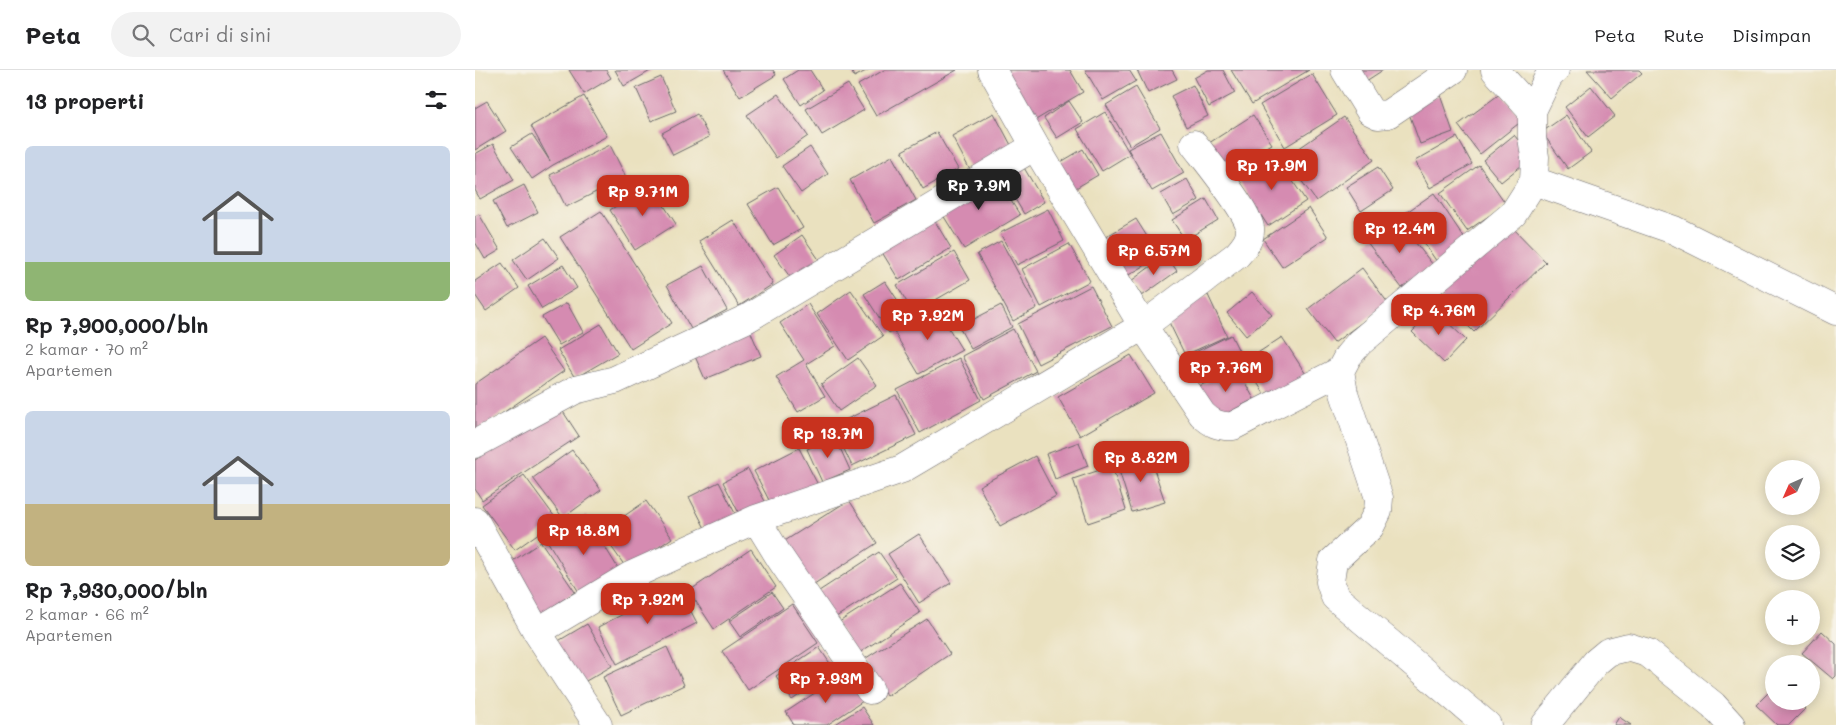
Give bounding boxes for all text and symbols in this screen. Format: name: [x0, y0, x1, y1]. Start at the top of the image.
search box: [111, 12, 461, 57]
text: Peta: [25, 19, 81, 50]
icon: search: [129, 21, 157, 49]
text: Cari di sini: [169, 22, 271, 47]
text: Peta: [1594, 23, 1636, 47]
text: Rute: [1664, 23, 1704, 47]
text: Disimpan: [1732, 23, 1811, 47]
icon: filters: [422, 86, 450, 114]
text: 13 properti: [25, 87, 145, 114]
pin: Rp 17.9M: [1220, 148, 1324, 191]
text: Rp 17.9M: [1237, 154, 1307, 175]
pin: Rp 7.9M: [933, 168, 1025, 211]
pin: Rp 9.71M: [591, 174, 695, 217]
text: Rp 7.9M: [947, 174, 1011, 195]
icon: home: [193, 178, 283, 268]
text: Rp 9.71M: [608, 180, 678, 201]
pin: Rp 12.4M: [1348, 212, 1452, 254]
text: Rp 12.4M: [1365, 217, 1435, 238]
pin: Rp 6.57M: [1102, 234, 1206, 276]
text: Rp 6.57M: [1118, 239, 1190, 260]
pin: Rp 4.76M: [1387, 294, 1491, 336]
pin: Rp 7.92M: [876, 298, 980, 341]
text: Rp 4.76M: [1402, 299, 1476, 320]
text: Rp 7.92M: [892, 304, 964, 325]
text: Rp 7,900,000/bln: [25, 311, 208, 338]
text: 2 kamar · 70 m²: [25, 338, 148, 359]
pin: Rp 7.76M: [1174, 350, 1278, 393]
text: Rp 7.76M: [1190, 356, 1262, 377]
text: Apartemen: [25, 359, 112, 380]
pin: Rp 13.7M: [776, 416, 880, 459]
text: Rp 13.7M: [793, 422, 863, 443]
pin: Rp 8.82M: [1089, 440, 1193, 483]
icon: home: [193, 443, 283, 533]
text: Rp 8.82M: [1104, 446, 1178, 467]
north arrow: [1765, 460, 1820, 515]
map controls: [1765, 460, 1820, 710]
pin: Rp 18.8M: [532, 514, 636, 556]
text: Rp 18.8M: [548, 519, 620, 540]
button: layers: [1765, 525, 1820, 580]
text: Rp 7,930,000/bln: [25, 576, 208, 603]
pin: Rp 7.92M: [596, 582, 700, 625]
text: Rp 7.92M: [612, 588, 684, 609]
button: +: [1765, 590, 1820, 645]
text: 2 kamar · 66 m²: [25, 603, 149, 624]
text: Apartemen: [25, 624, 112, 645]
button: −: [1765, 655, 1820, 710]
pin: Rp 7.93M: [774, 662, 878, 704]
text: Rp 7.93M: [790, 667, 862, 688]

